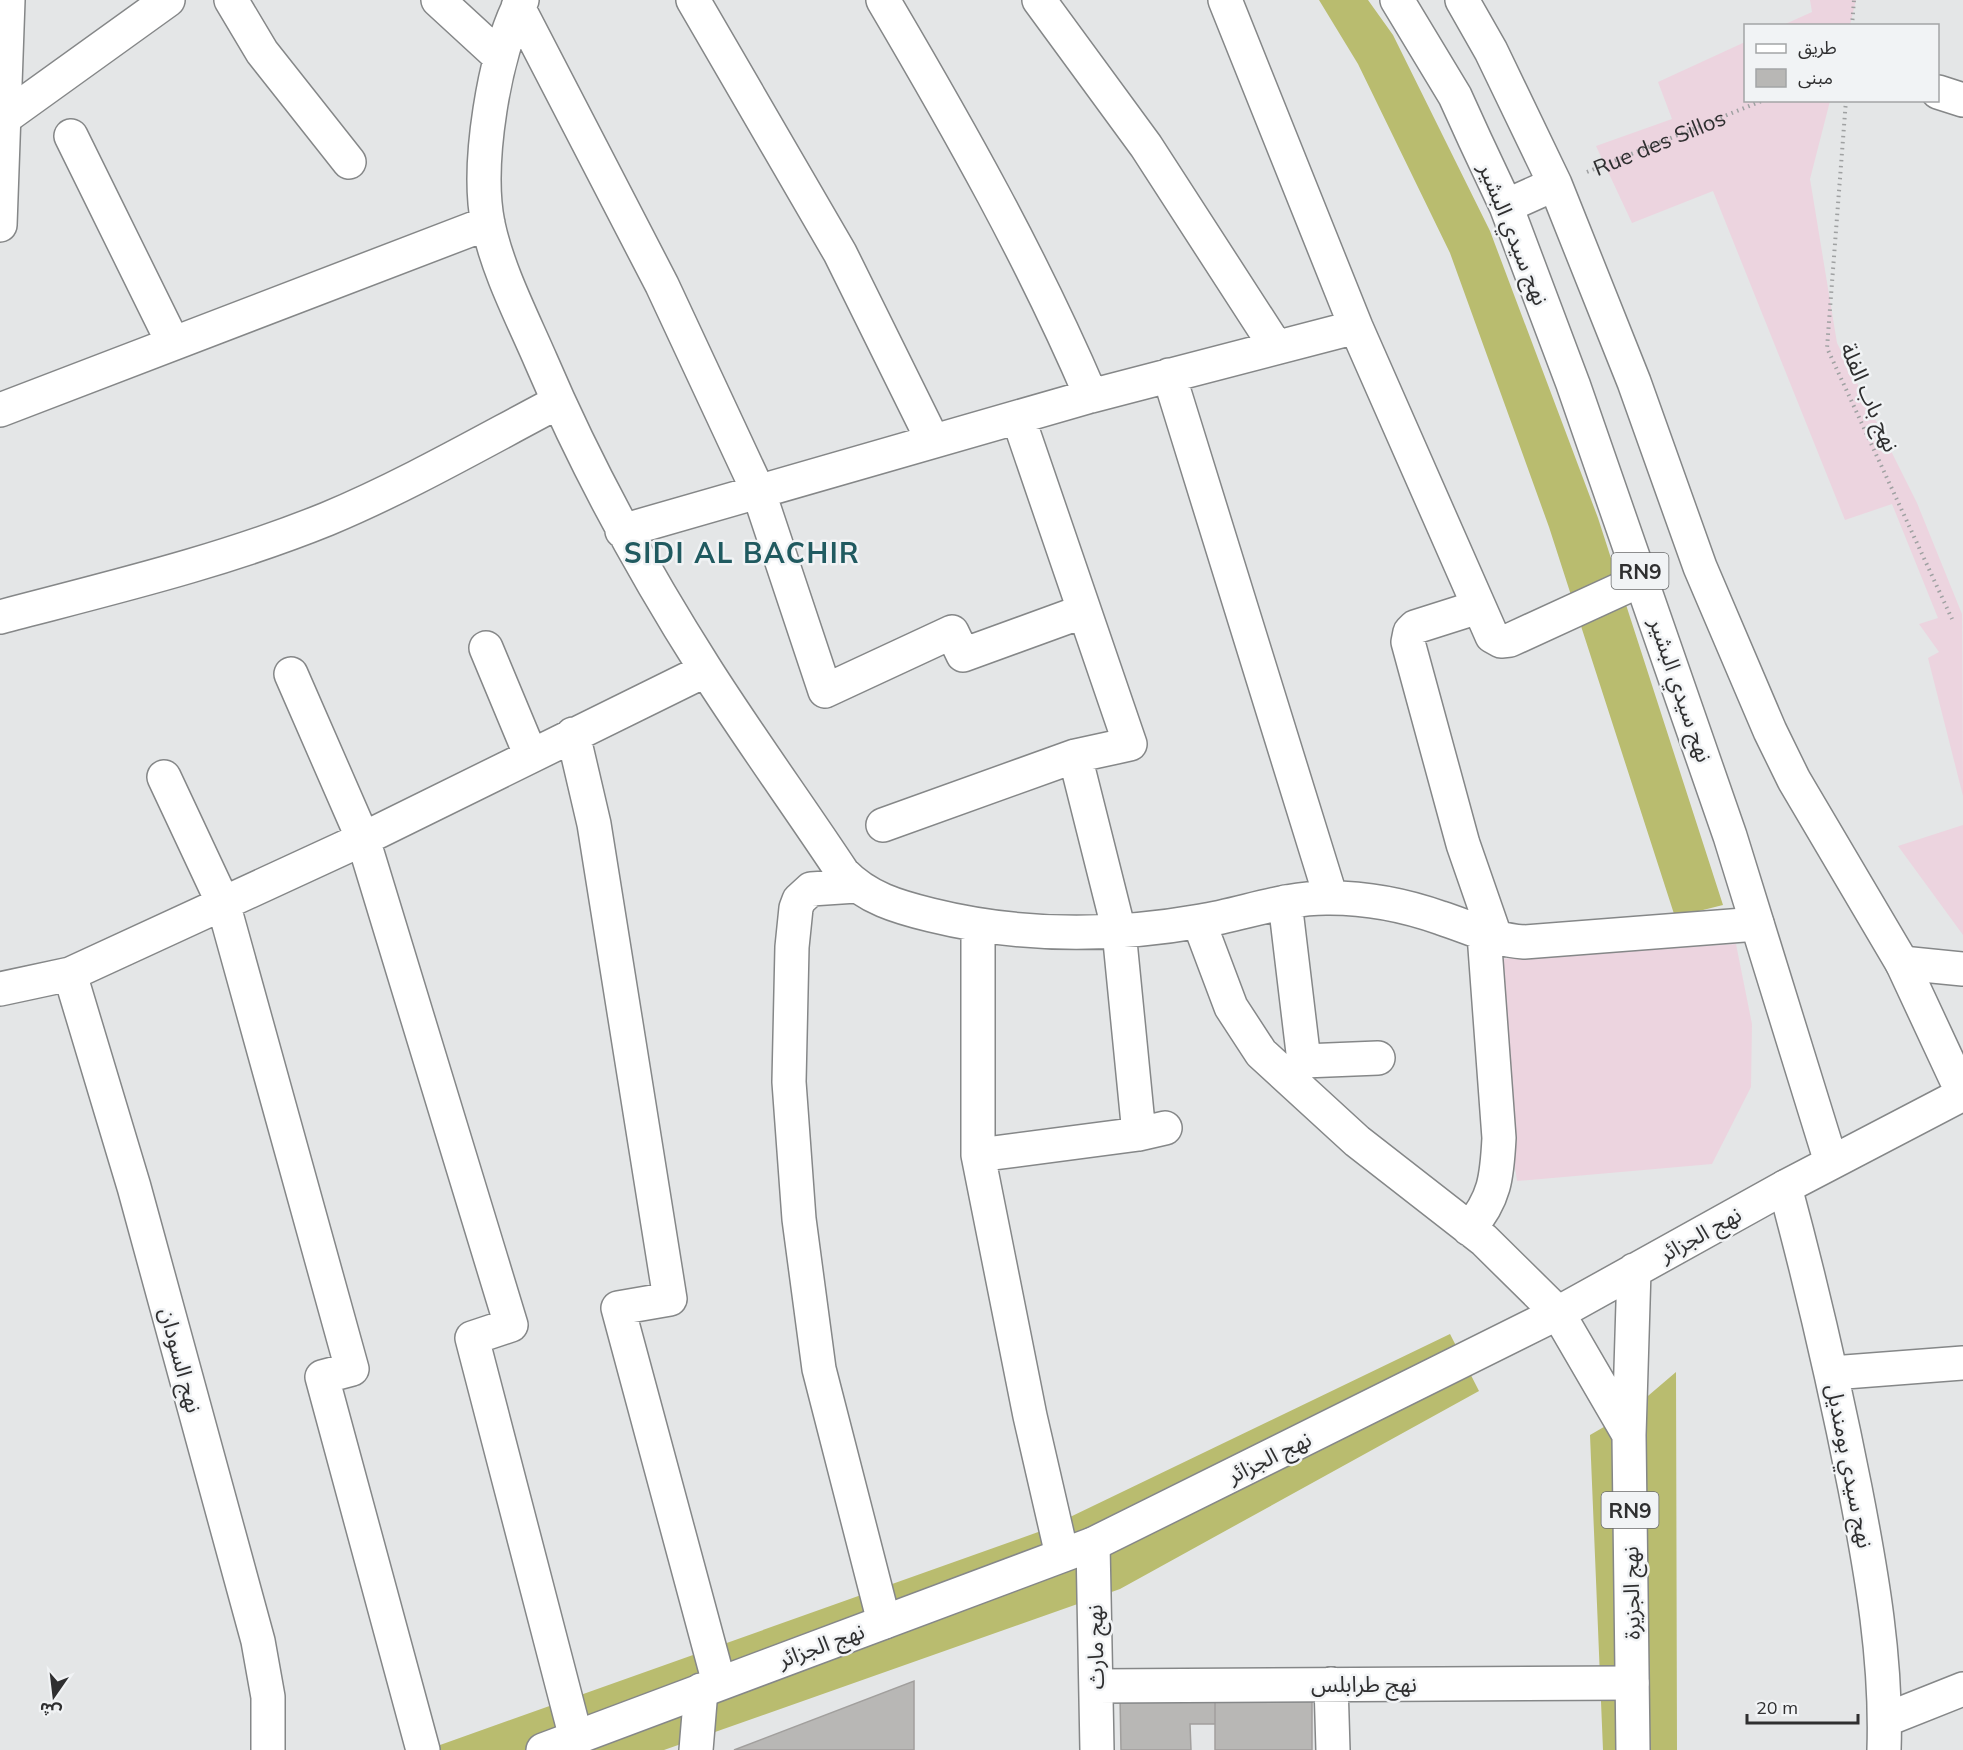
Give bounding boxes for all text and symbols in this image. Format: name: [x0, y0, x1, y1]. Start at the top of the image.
legend: [1744, 24, 1939, 102]
text: طريق: [1798, 36, 1837, 59]
text: مبنى: [1798, 66, 1833, 89]
street label: Rue des Sillos: [1589, 103, 1730, 182]
street label: نهج سيدي البشير: [1470, 158, 1555, 310]
street label: نهج باب الفلة: [1832, 338, 1906, 457]
district label: SIDI AL BACHIR: [624, 535, 860, 570]
road number: RN9: [1612, 553, 1668, 589]
street label: نهج سيدي البشير: [1640, 613, 1719, 767]
street label: نهج الجزائر: [1653, 1200, 1748, 1271]
street label: نهج السودان: [151, 1304, 208, 1417]
street label: نهج سيدي بومنديل: [1817, 1382, 1880, 1551]
street label: نهج الجزائر: [1221, 1425, 1317, 1492]
road number: RN9: [1602, 1492, 1658, 1528]
street label: نهج الجزيرة: [1616, 1546, 1649, 1640]
street label: نهج مارث: [1080, 1604, 1113, 1690]
street label: نهج الجزائر: [773, 1616, 869, 1677]
north arrow: [24, 1666, 84, 1726]
street label: نهج طرابلس: [1311, 1670, 1417, 1701]
scale bar: [1747, 1687, 1858, 1725]
text: 20 m: [1756, 1696, 1798, 1719]
text: ش: [37, 1698, 63, 1723]

